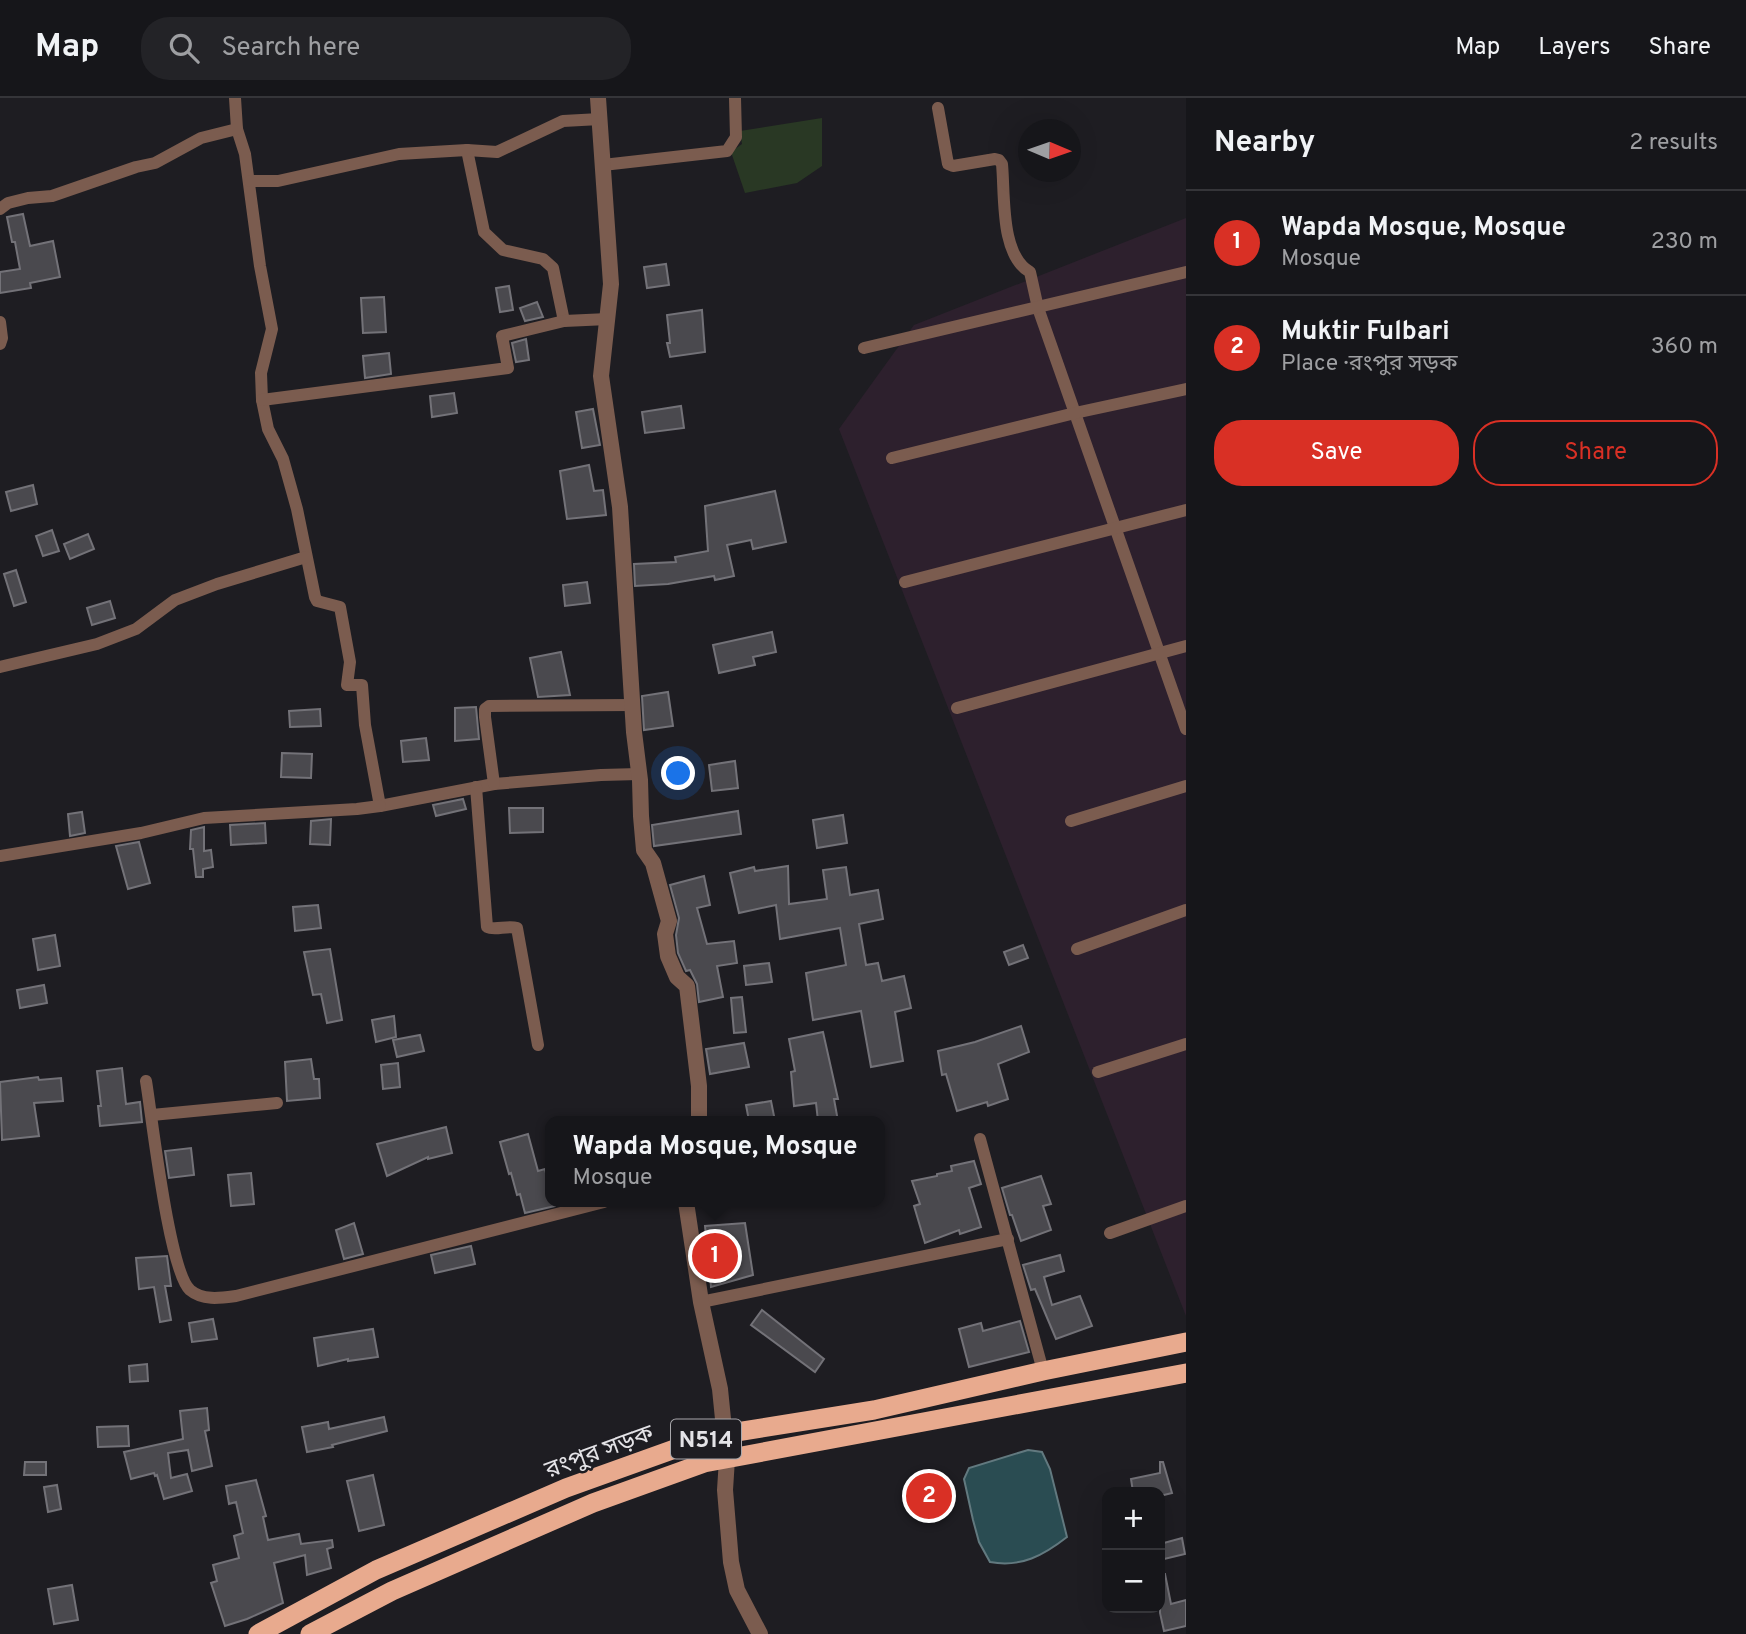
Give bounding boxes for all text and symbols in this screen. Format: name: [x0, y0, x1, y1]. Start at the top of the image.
search box: [141, 17, 631, 80]
text: Map: [35, 27, 99, 69]
icon: search: [165, 29, 203, 67]
text: Search here: [221, 32, 360, 65]
text: Map: [1455, 33, 1500, 63]
text: Layers: [1538, 33, 1610, 63]
text: Share: [1648, 33, 1711, 63]
north arrow: [1018, 119, 1081, 182]
text: Nearby: [1214, 125, 1315, 162]
text: 2 results: [1629, 129, 1718, 158]
text: Wapda Mosque, Mosque: [1281, 212, 1566, 245]
text: 1: [1232, 228, 1242, 257]
text: 230 m: [1651, 228, 1718, 257]
text: Mosque: [1281, 245, 1361, 274]
text: Muktir Fulbari: [1281, 316, 1450, 349]
text: 2: [1230, 333, 1244, 362]
text: 360 m: [1651, 333, 1718, 362]
text: Place · রংপুর সড়ক: [1281, 350, 1457, 379]
button: Save: [1214, 420, 1459, 486]
button: Share: [1473, 420, 1718, 486]
your location: [661, 756, 695, 790]
popup: [545, 1116, 885, 1207]
text: Wapda Mosque, Mosque: [573, 1131, 857, 1164]
text: Mosque: [573, 1164, 652, 1193]
pin: 1: [692, 1230, 738, 1282]
street label: রংপুর সড়ক: [540, 1419, 659, 1487]
road number: N514: [671, 1420, 741, 1458]
pin: 2: [906, 1470, 952, 1522]
map controls: [1102, 1487, 1165, 1613]
button: +: [1102, 1487, 1165, 1550]
button: −: [1102, 1550, 1165, 1613]

